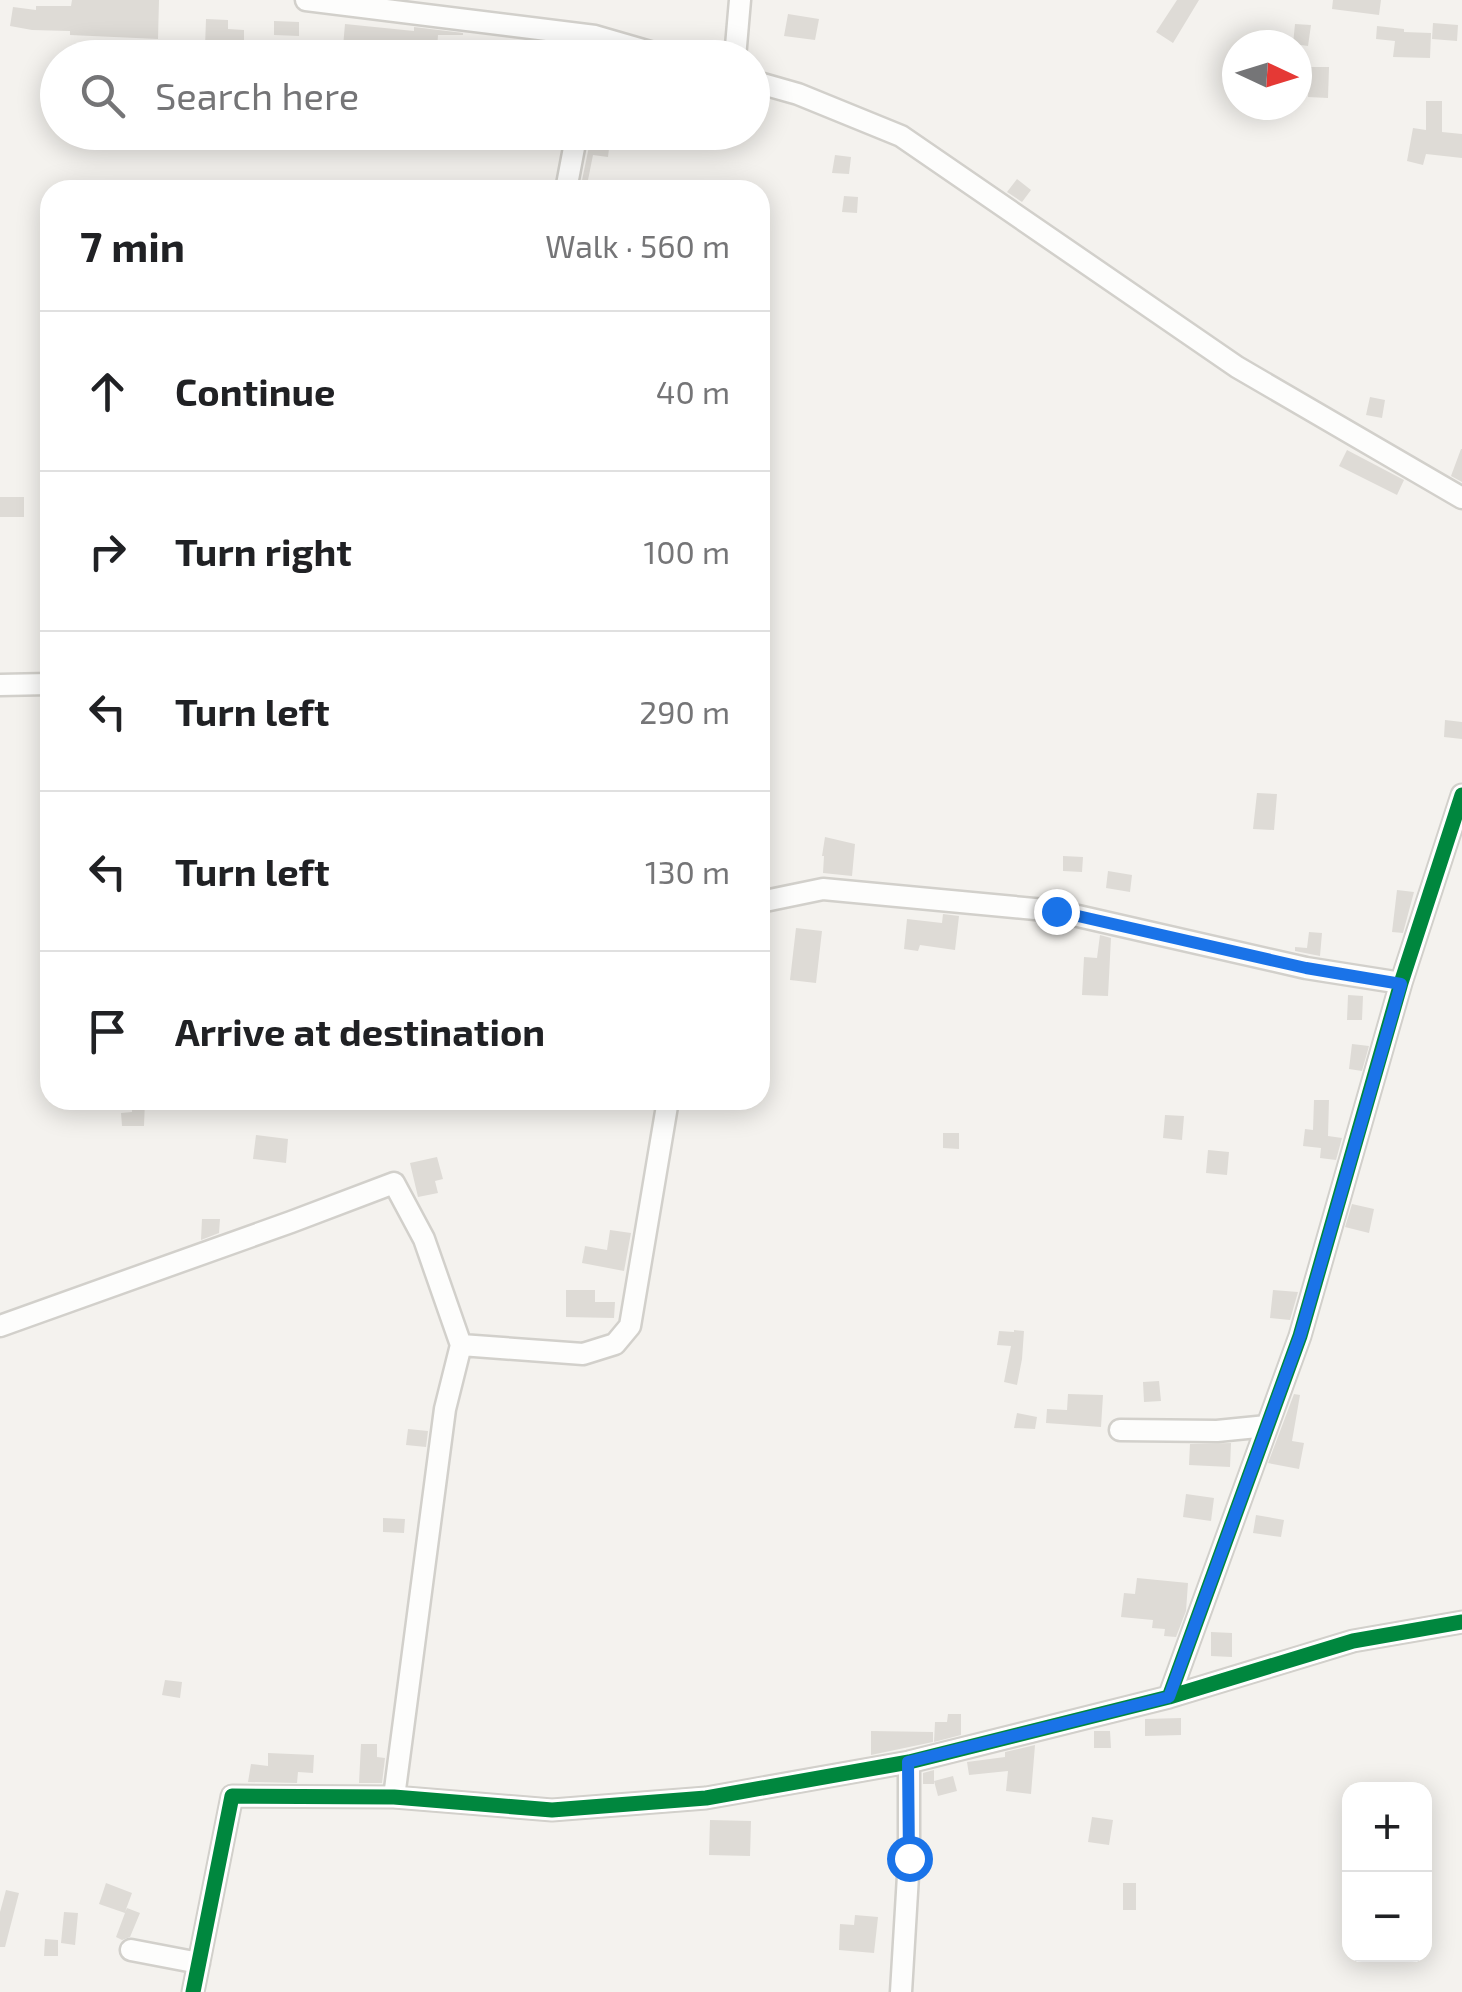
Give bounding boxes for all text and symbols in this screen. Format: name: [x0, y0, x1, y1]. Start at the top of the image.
north arrow: [1222, 30, 1312, 120]
search box: [40, 40, 770, 150]
icon: search: [75, 68, 130, 123]
text: Search here: [155, 72, 359, 118]
text: 7 min: [80, 220, 185, 270]
text: Walk · 560 m: [545, 226, 730, 264]
icon: ahead: [80, 364, 135, 419]
text: Continue: [175, 368, 335, 414]
text: 40 m: [656, 372, 730, 410]
icon: right: [80, 524, 135, 579]
text: Turn right: [175, 528, 352, 574]
text: 100 m: [644, 532, 730, 570]
icon: left: [80, 684, 135, 739]
text: Turn left: [175, 688, 330, 734]
text: 290 m: [639, 692, 730, 730]
icon: left: [80, 844, 135, 899]
text: Turn left: [175, 848, 330, 894]
text: 130 m: [645, 852, 730, 890]
route end: [1034, 889, 1080, 935]
icon: arrive: [80, 1004, 135, 1059]
text: Arrive at destination: [175, 1008, 545, 1054]
map controls: [1342, 1782, 1432, 1962]
button: +: [1342, 1782, 1432, 1872]
route start: [887, 1836, 933, 1882]
button: −: [1342, 1872, 1432, 1962]

